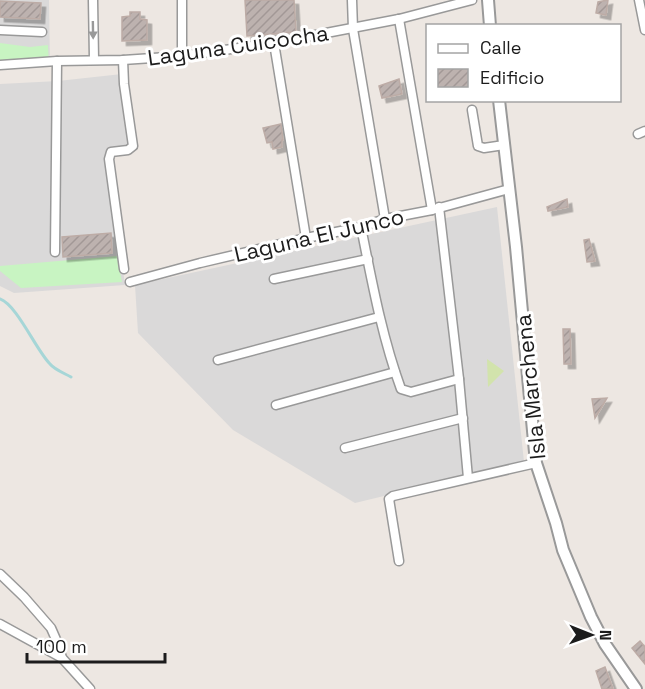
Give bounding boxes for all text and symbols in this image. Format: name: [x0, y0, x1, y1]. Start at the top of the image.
street label: Laguna Cuicocha: [146, 18, 331, 72]
one-way arrow: [89, 20, 98, 39]
legend: [426, 24, 621, 102]
text: Calle: [480, 36, 521, 59]
text: Edificio: [480, 66, 544, 89]
street label: Laguna El Junco: [231, 202, 407, 268]
street label: Isla Marchena: [508, 313, 552, 461]
north arrow: [561, 605, 621, 665]
scale bar: [27, 626, 165, 664]
text: N: [595, 630, 616, 641]
text: 100 m: [36, 635, 87, 658]

